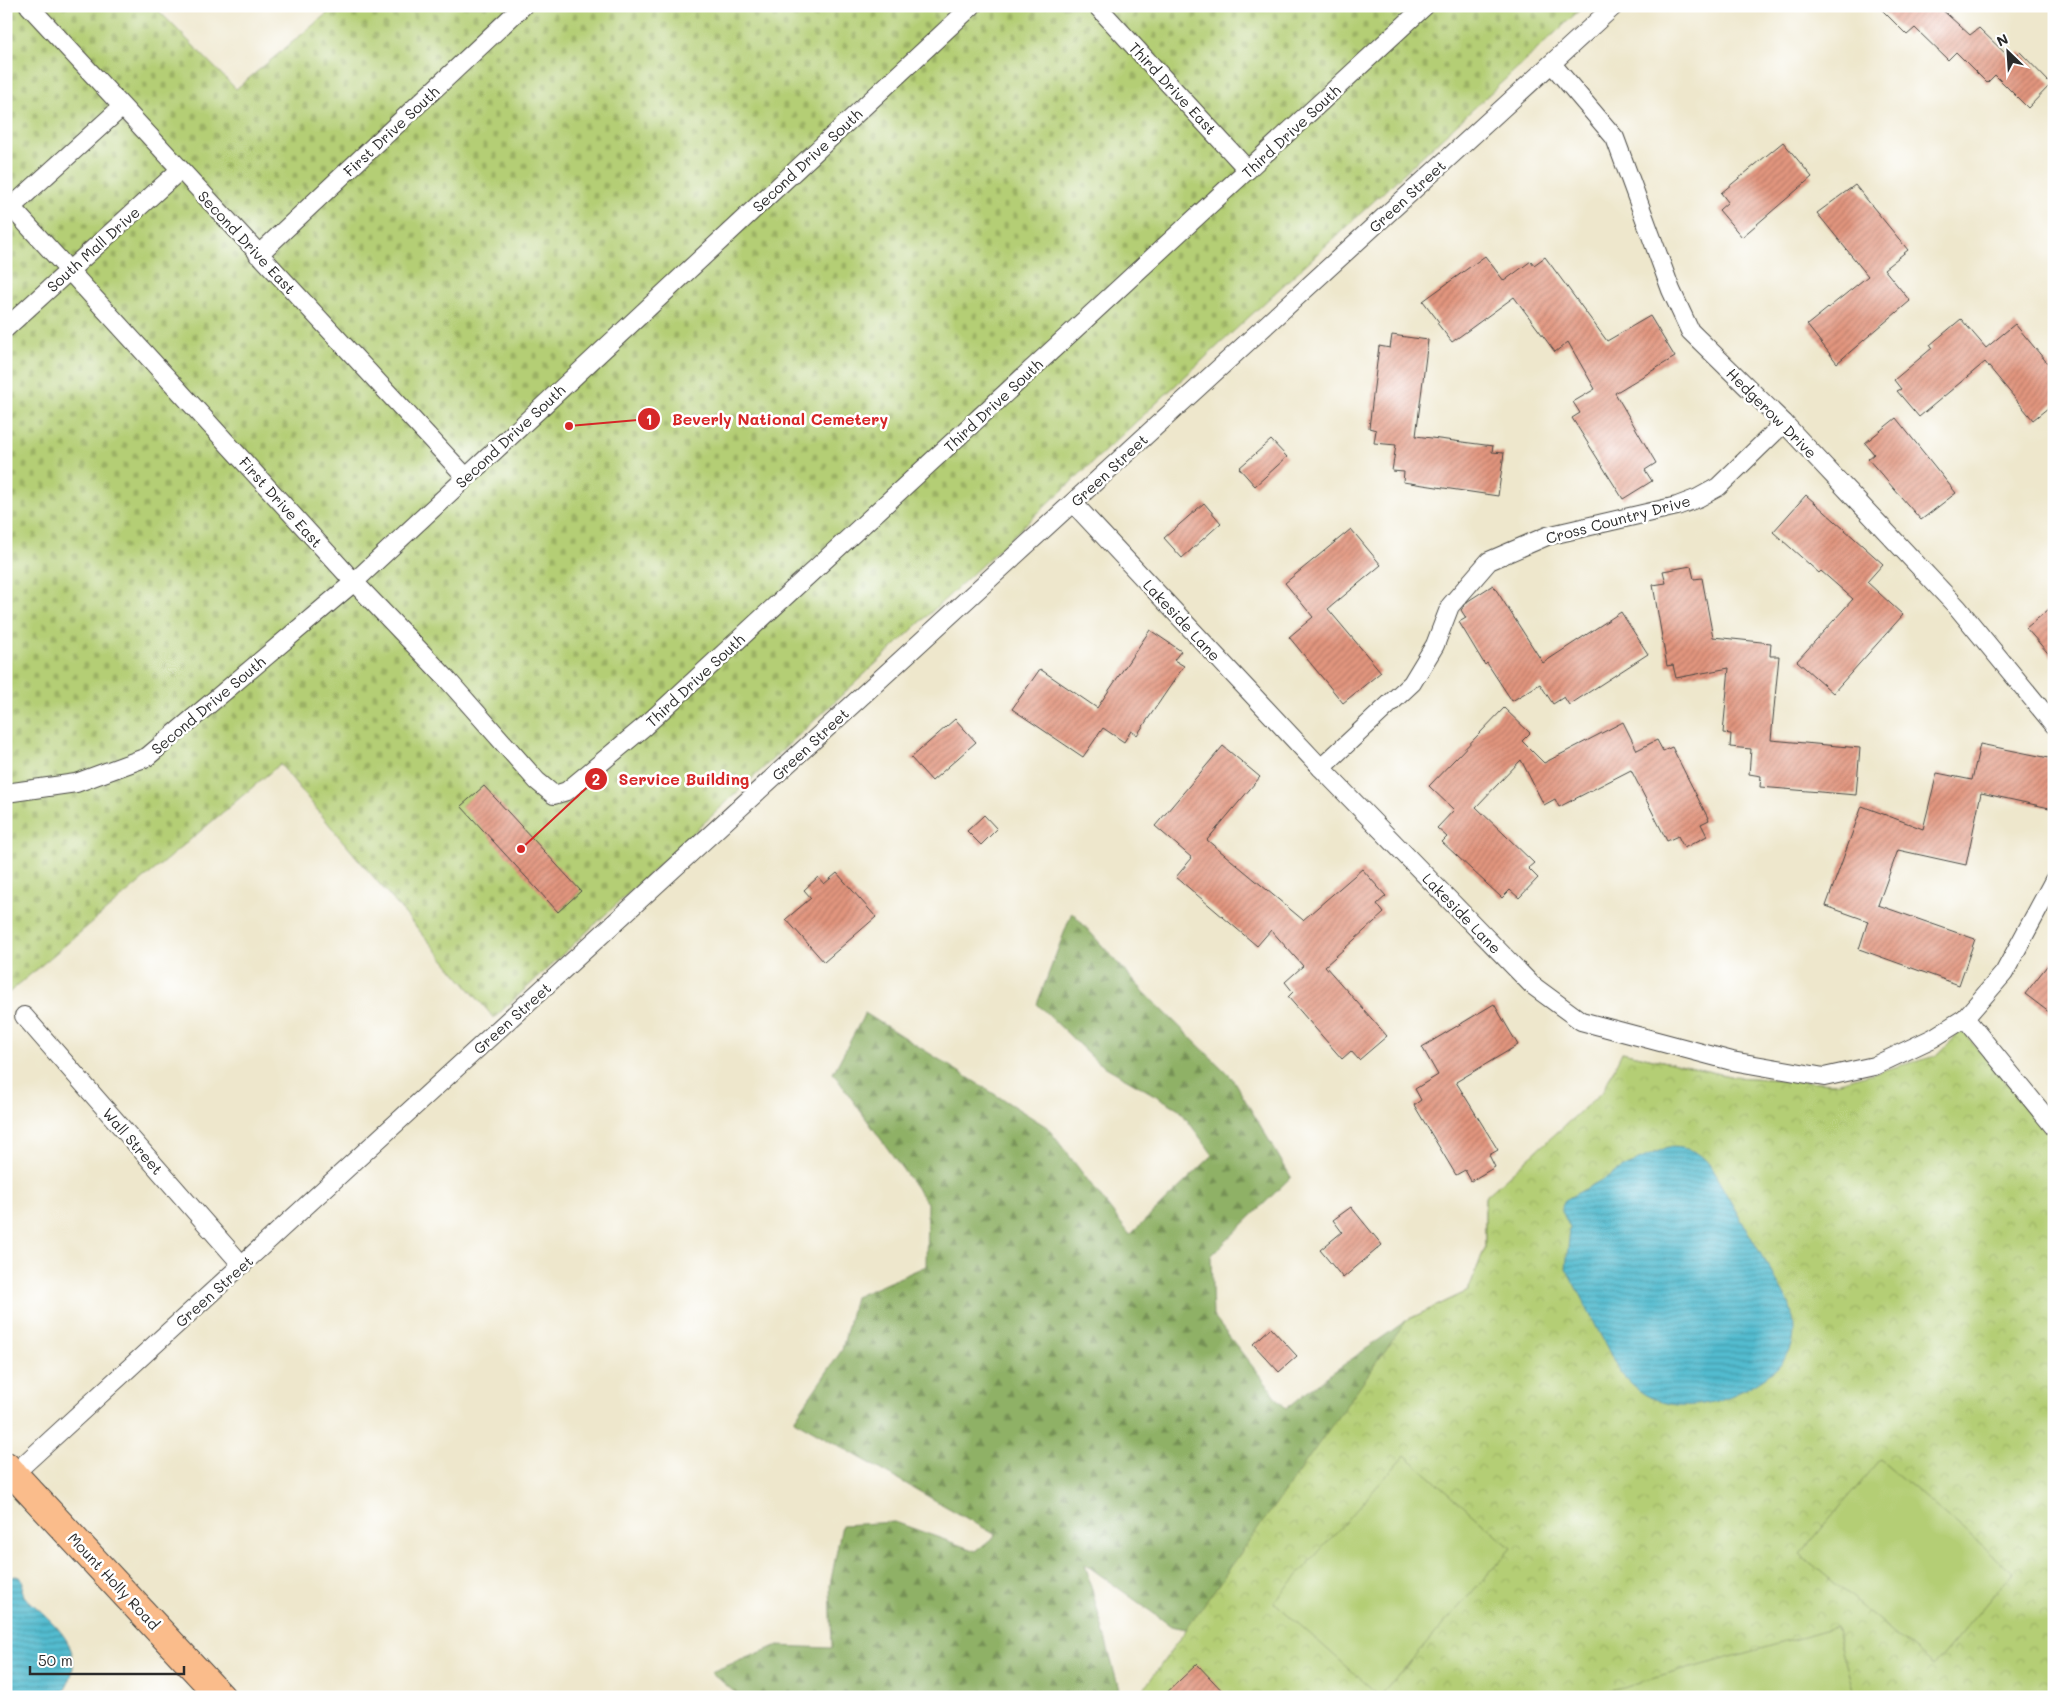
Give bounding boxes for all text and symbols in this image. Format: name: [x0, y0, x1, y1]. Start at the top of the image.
north arrow: [1982, 28, 2032, 78]
text: N: [1993, 29, 2011, 51]
street label: Third Drive East: [1125, 37, 1221, 139]
street label: Third Drive South: [1237, 80, 1345, 182]
street label: First Drive South: [339, 81, 443, 181]
street label: Second Drive South: [748, 104, 866, 216]
street label: Green Street: [1364, 155, 1450, 237]
street label: Second Drive East: [194, 186, 300, 298]
street label: South Mall Drive: [42, 202, 144, 296]
street label: Third Drive South: [939, 354, 1047, 456]
street label: Hedgerow Drive: [1723, 364, 1821, 462]
street label: Second Drive South: [451, 380, 569, 492]
callout: Beverly National Cemetery: [637, 404, 898, 435]
text: Beverly National Cemetery: [672, 408, 888, 429]
text: 1: [646, 409, 652, 429]
street label: Green Street: [1066, 429, 1152, 511]
street label: First Drive East: [235, 452, 327, 552]
street label: Cross Country Drive: [1543, 490, 1693, 548]
street label: Lakeside Lane: [1139, 575, 1225, 665]
street label: Third Drive South: [641, 629, 749, 731]
street label: Second Drive South: [147, 651, 269, 759]
street label: Green Street: [767, 703, 853, 785]
callout: Service Building: [584, 764, 760, 795]
text: Service Building: [619, 768, 749, 789]
text: 2: [592, 769, 600, 789]
street label: Lakeside Lane: [1418, 868, 1506, 958]
street label: Green Street: [469, 978, 555, 1058]
street label: Wall Street: [98, 1103, 168, 1179]
street label: Green Street: [171, 1251, 257, 1331]
street label: Mount Holly Road: [64, 1528, 164, 1634]
scale bar: [30, 1643, 184, 1675]
text: 50 m: [38, 1650, 73, 1670]

